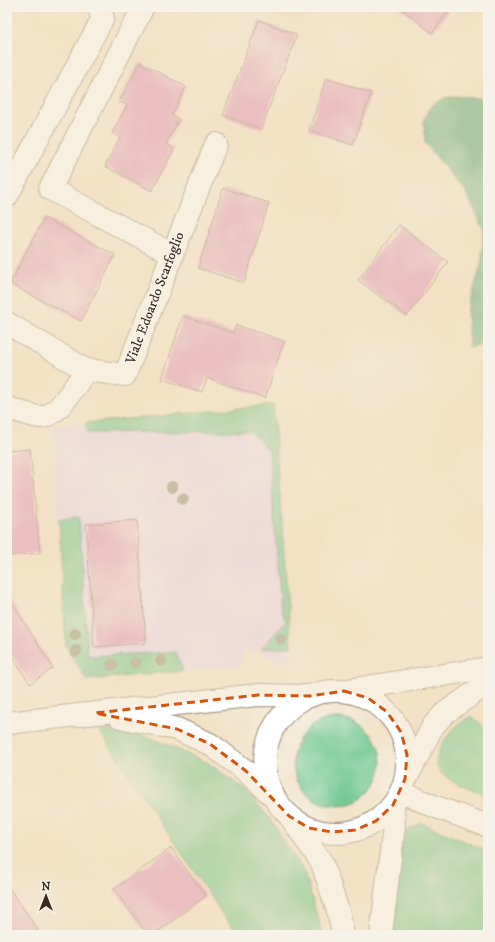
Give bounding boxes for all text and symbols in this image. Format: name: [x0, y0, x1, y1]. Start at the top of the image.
street label: Viale Edoardo Scarfoglio: [121, 229, 189, 368]
north arrow: [26, 876, 66, 916]
text: N: [41, 880, 51, 894]

